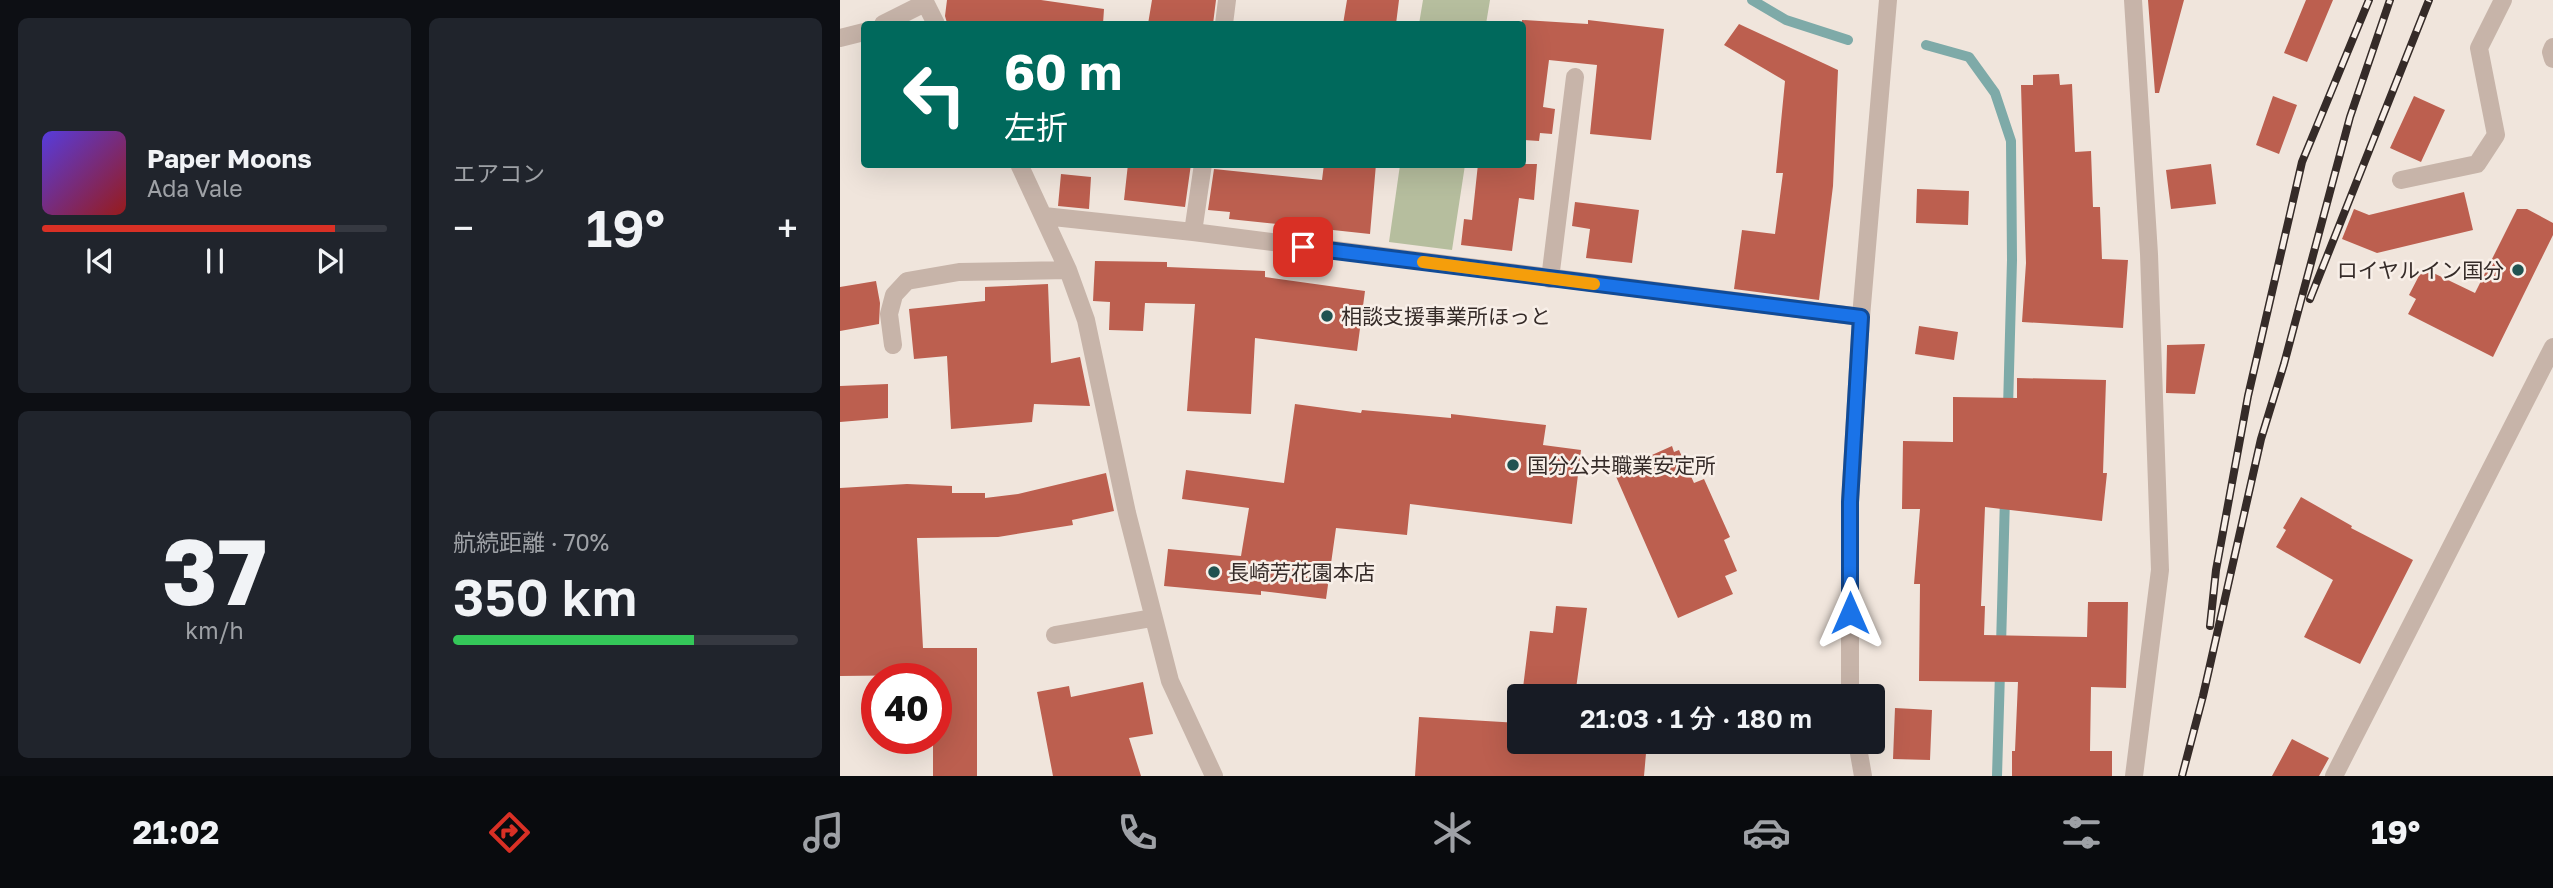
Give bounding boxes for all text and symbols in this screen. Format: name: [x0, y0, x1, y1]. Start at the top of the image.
text: 60 m: [1004, 42, 1122, 101]
icon: left: [889, 49, 980, 140]
text: 左折: [1004, 108, 1068, 146]
text: Paper Moons: [147, 143, 312, 174]
text: エアコン: [453, 159, 545, 187]
text: Ada Vale: [147, 174, 243, 202]
text: 19°: [586, 196, 665, 258]
text: −: [453, 205, 474, 250]
text: +: [777, 205, 798, 250]
pin: [1273, 217, 1333, 277]
icon: arrive: [1284, 228, 1322, 266]
icon: previous: [81, 242, 119, 280]
icon: pause: [196, 242, 234, 280]
icon: next: [311, 242, 349, 280]
place label: ロイヤルイン国分: [2337, 257, 2504, 283]
marker: ロイヤルイン国分: [2510, 262, 2526, 278]
place label: 相談支援事業所ほっと: [1341, 303, 1551, 329]
marker: 相談支援事業所ほっと: [1319, 308, 1335, 324]
place label: 国分公共職業安定所: [1527, 452, 1716, 478]
marker: 国分公共職業安定所: [1505, 457, 1521, 473]
text: 37: [162, 516, 267, 625]
text: 航続距離 · 70%: [453, 528, 609, 556]
place label: 長崎芳花園本店: [1228, 559, 1375, 585]
marker: 長崎芳花園本店: [1206, 564, 1222, 580]
text: 350 km: [453, 565, 637, 627]
position arrow: [1813, 576, 1887, 650]
text: km/h: [185, 616, 244, 644]
speed limit sign: 40: [861, 663, 952, 754]
text: 21:03 · 1 分 · 180 m: [1580, 703, 1812, 734]
icon: directions: [485, 808, 534, 857]
icon: music: [799, 808, 848, 857]
icon: phone: [1113, 808, 1162, 857]
icon: climate: [1428, 808, 1477, 857]
icon: car: [1742, 808, 1791, 857]
icon: filters: [2057, 808, 2106, 857]
text: 21:02: [133, 813, 219, 851]
text: 19°: [2371, 813, 2420, 851]

